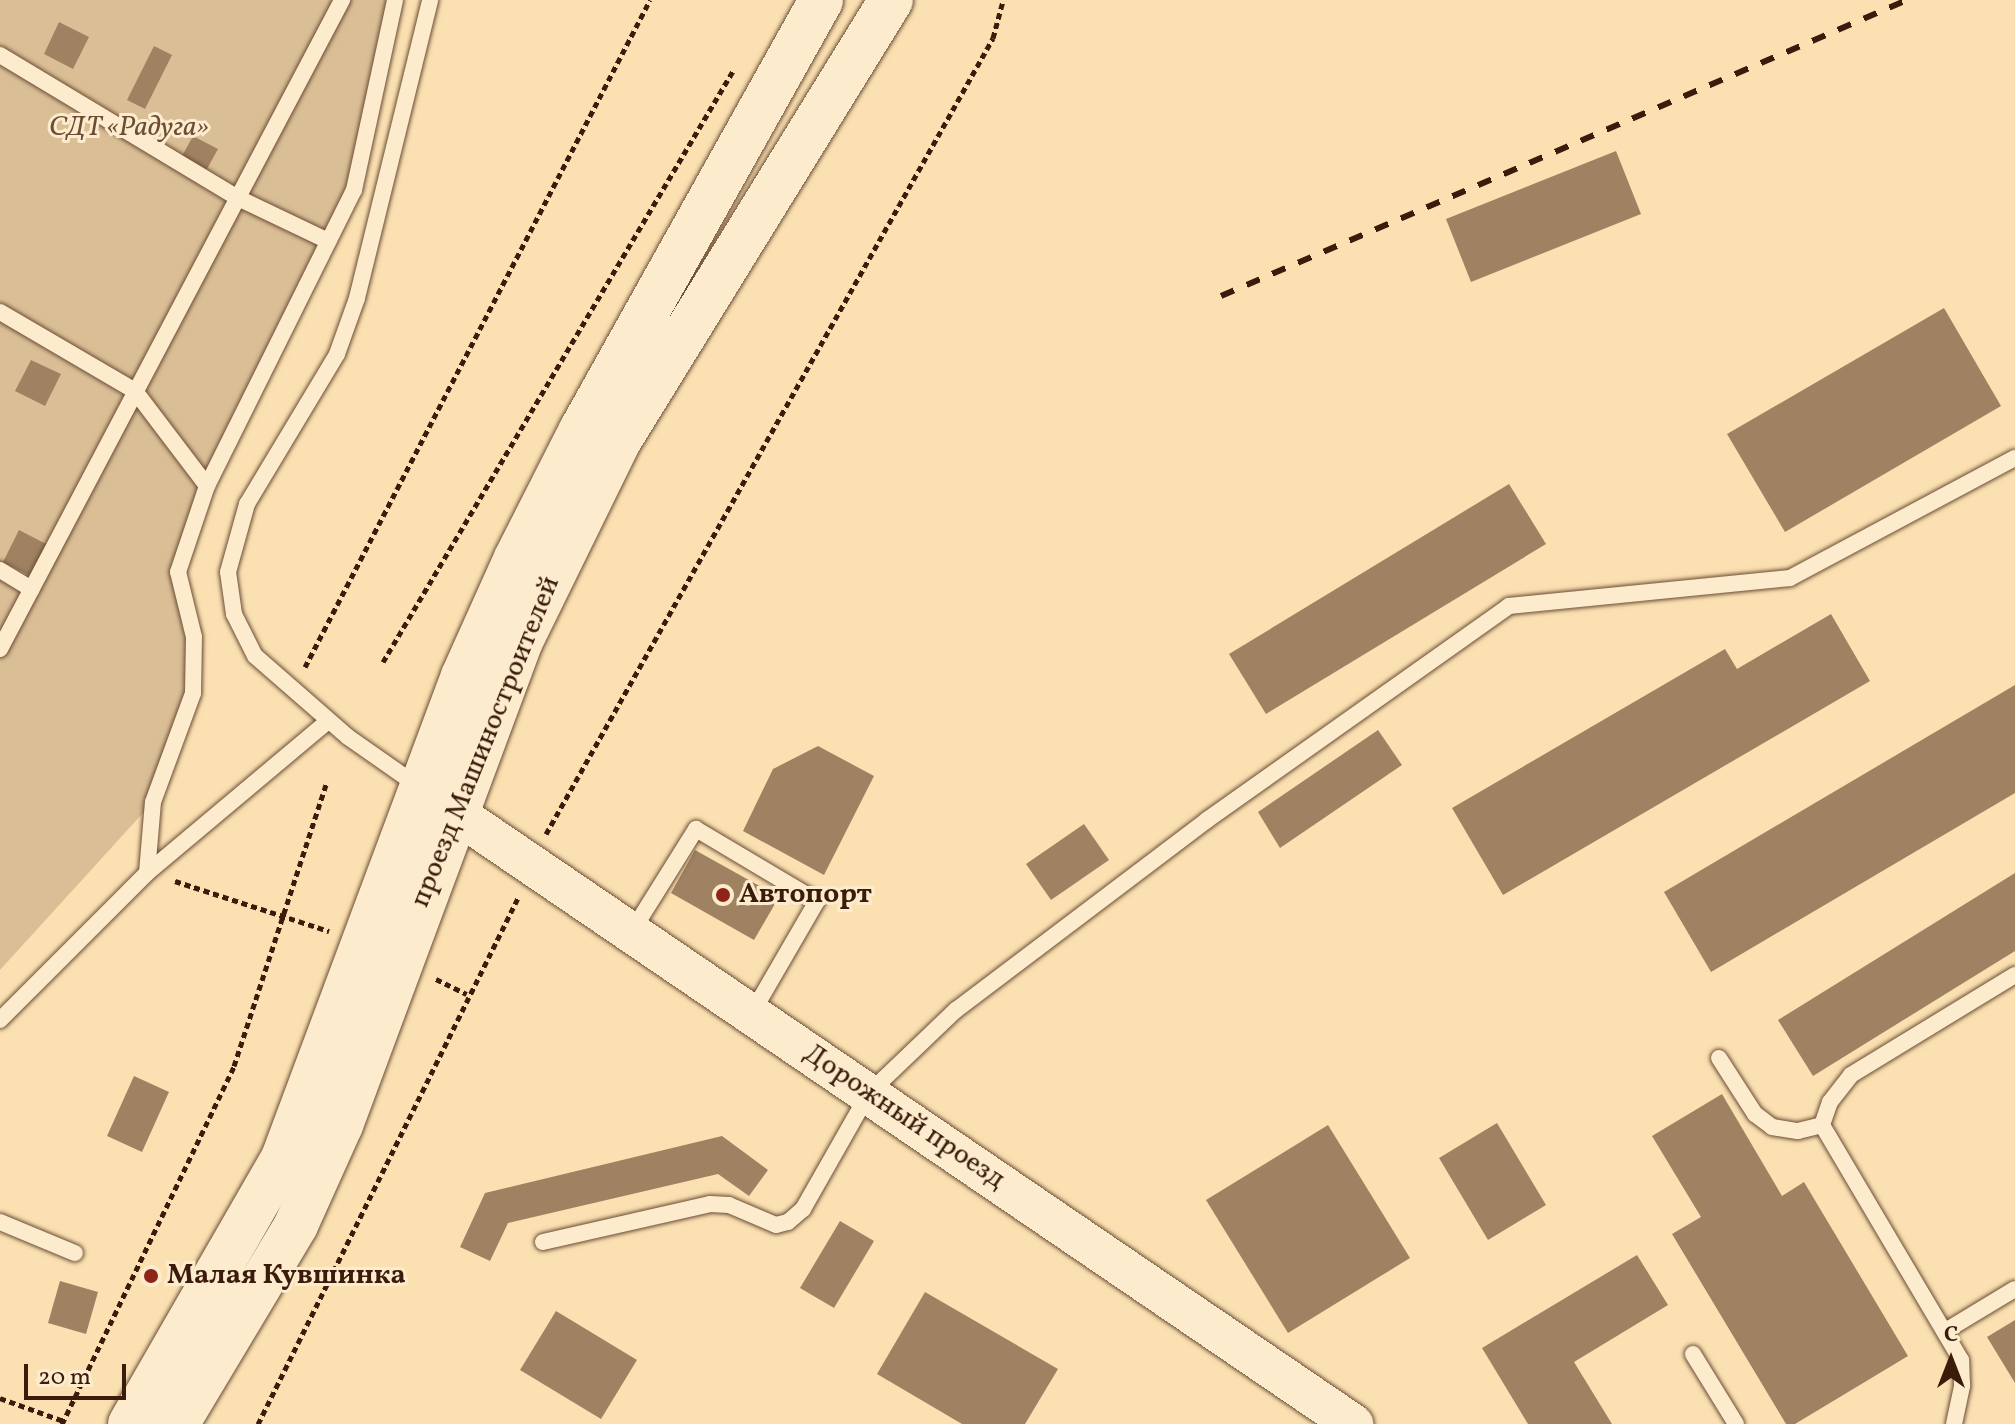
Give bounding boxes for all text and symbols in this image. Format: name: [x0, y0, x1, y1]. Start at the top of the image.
park label: СДТ «Радуга»: [49, 111, 209, 145]
street label: проезд Машиностроителей: [404, 572, 568, 912]
place label: Автопорт: [739, 878, 872, 912]
marker: Автопорт: [714, 886, 732, 904]
street label: Дорожный проезд: [797, 1037, 1011, 1197]
place label: Малая Кувшинка: [167, 1259, 406, 1293]
marker: Малая Кувшинка: [142, 1267, 160, 1285]
north arrow: [1911, 1320, 1991, 1400]
text: С: [1944, 1320, 1958, 1351]
scale bar: [28, 1348, 130, 1398]
text: 20 m: [38, 1361, 91, 1395]

